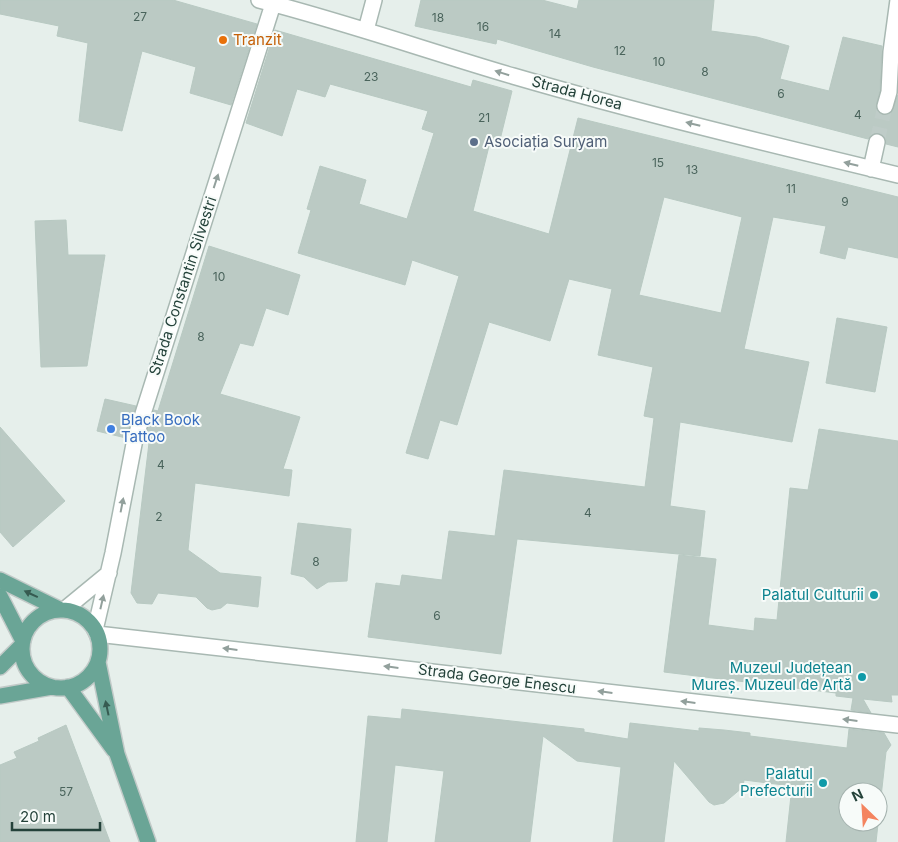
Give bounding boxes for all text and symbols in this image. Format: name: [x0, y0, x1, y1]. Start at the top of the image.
house number: 27: [133, 9, 147, 24]
house number: 18: [432, 10, 444, 25]
house number: 16: [477, 19, 489, 34]
house number: 14: [549, 26, 562, 41]
place label: Tranzit: [233, 30, 282, 49]
marker: Tranzit: [217, 34, 229, 46]
house number: 12: [614, 43, 626, 58]
house number: 10: [653, 54, 665, 69]
house number: 8: [701, 64, 709, 79]
one-way arrow: [495, 68, 510, 76]
house number: 23: [364, 69, 378, 84]
street label: Strada Horea: [530, 71, 625, 114]
house number: 6: [777, 86, 785, 101]
house number: 4: [854, 107, 862, 122]
house number: 21: [478, 110, 490, 125]
one-way arrow: [686, 120, 701, 128]
place label: Asociația Suryam: [484, 132, 607, 151]
marker: Asociația Suryam: [468, 136, 480, 148]
house number: 15: [652, 155, 664, 170]
one-way arrow: [843, 160, 858, 168]
house number: 13: [686, 162, 698, 177]
one-way arrow: [213, 173, 221, 188]
house number: 11: [786, 181, 796, 196]
street label: Strada Constantin Silvestri: [145, 194, 220, 378]
house number: 9: [841, 194, 849, 209]
house number: 10: [213, 269, 225, 284]
house number: 8: [197, 329, 205, 344]
place label: Black Book Tattoo: [121, 410, 201, 446]
marker: Black Book Tattoo: [105, 423, 117, 435]
house number: 4: [157, 457, 165, 472]
one-way arrow: [119, 496, 127, 512]
house number: 4: [584, 505, 592, 520]
house number: 2: [155, 509, 163, 524]
house number: 8: [312, 554, 320, 569]
place label: Palatul Culturii: [762, 585, 864, 604]
marker: Palatul Culturii: [868, 589, 880, 601]
one-way arrow: [24, 590, 38, 598]
one-way arrow: [98, 594, 106, 609]
house number: 6: [433, 608, 441, 623]
one-way arrow: [221, 645, 237, 653]
place label: Muzeul Județean Mureș. Muzeul de Artă: [691, 658, 852, 694]
street label: Strada George Enescu: [417, 659, 577, 698]
one-way arrow: [383, 663, 399, 671]
marker: Muzeul Județean Mureș. Muzeul de Artă: [856, 671, 868, 683]
one-way arrow: [596, 688, 612, 696]
one-way arrow: [680, 698, 696, 706]
one-way arrow: [103, 700, 111, 716]
one-way arrow: [841, 716, 857, 724]
place label: Palatul Prefecturii: [740, 764, 813, 800]
marker: Palatul Prefecturii: [817, 777, 829, 789]
north arrow: [838, 782, 888, 832]
house number: 57: [59, 784, 73, 799]
text: N: [849, 785, 866, 805]
scale bar: [12, 800, 100, 832]
text: 20 m: [20, 807, 56, 826]

